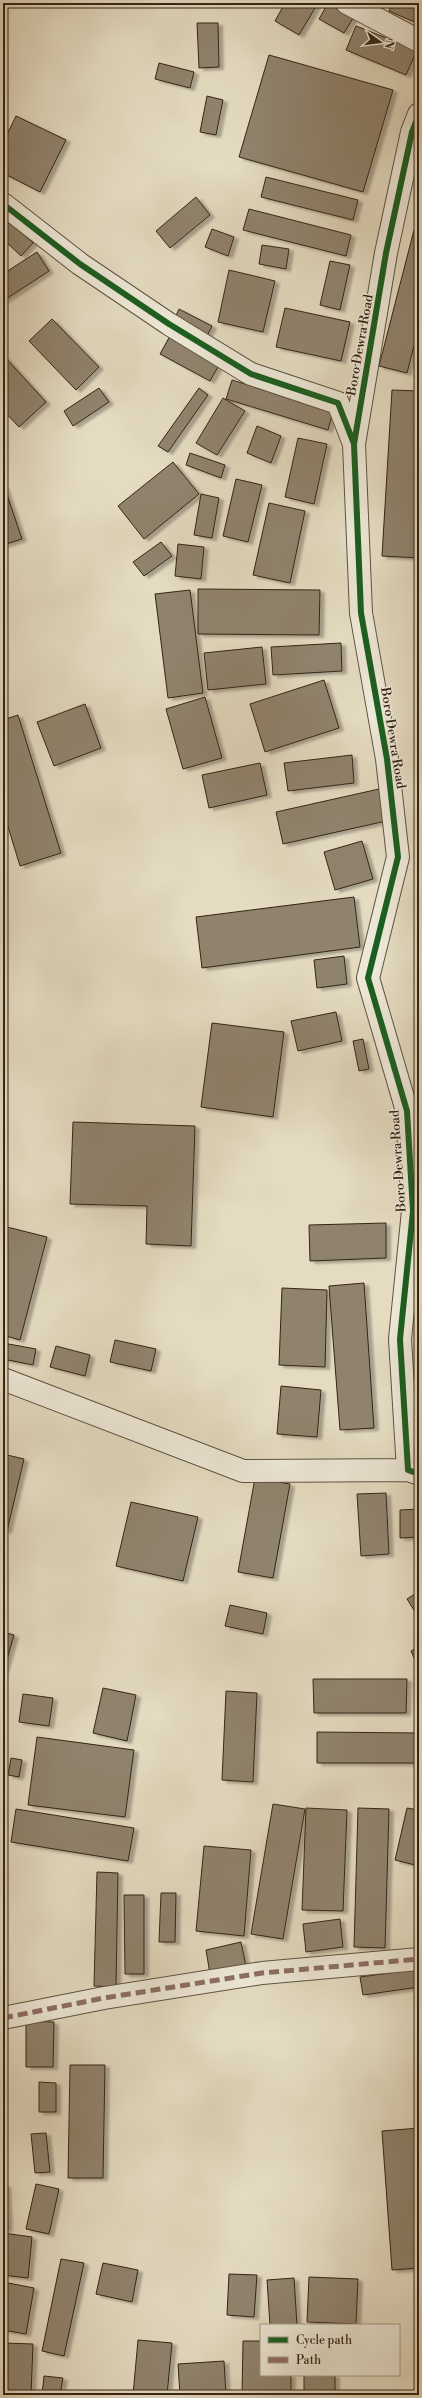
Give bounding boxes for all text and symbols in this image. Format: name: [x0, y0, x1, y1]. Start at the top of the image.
north arrow: [360, 22, 400, 62]
text: N: [381, 38, 397, 50]
street label: Boro Dewra Road: [343, 293, 377, 398]
street label: Boro Dewra Road: [377, 685, 409, 790]
street label: Boro Dewra Road: [386, 1109, 410, 1214]
legend: [260, 2324, 400, 2376]
text: Cycle path: [296, 2333, 352, 2348]
text: Path: [296, 2353, 321, 2368]

